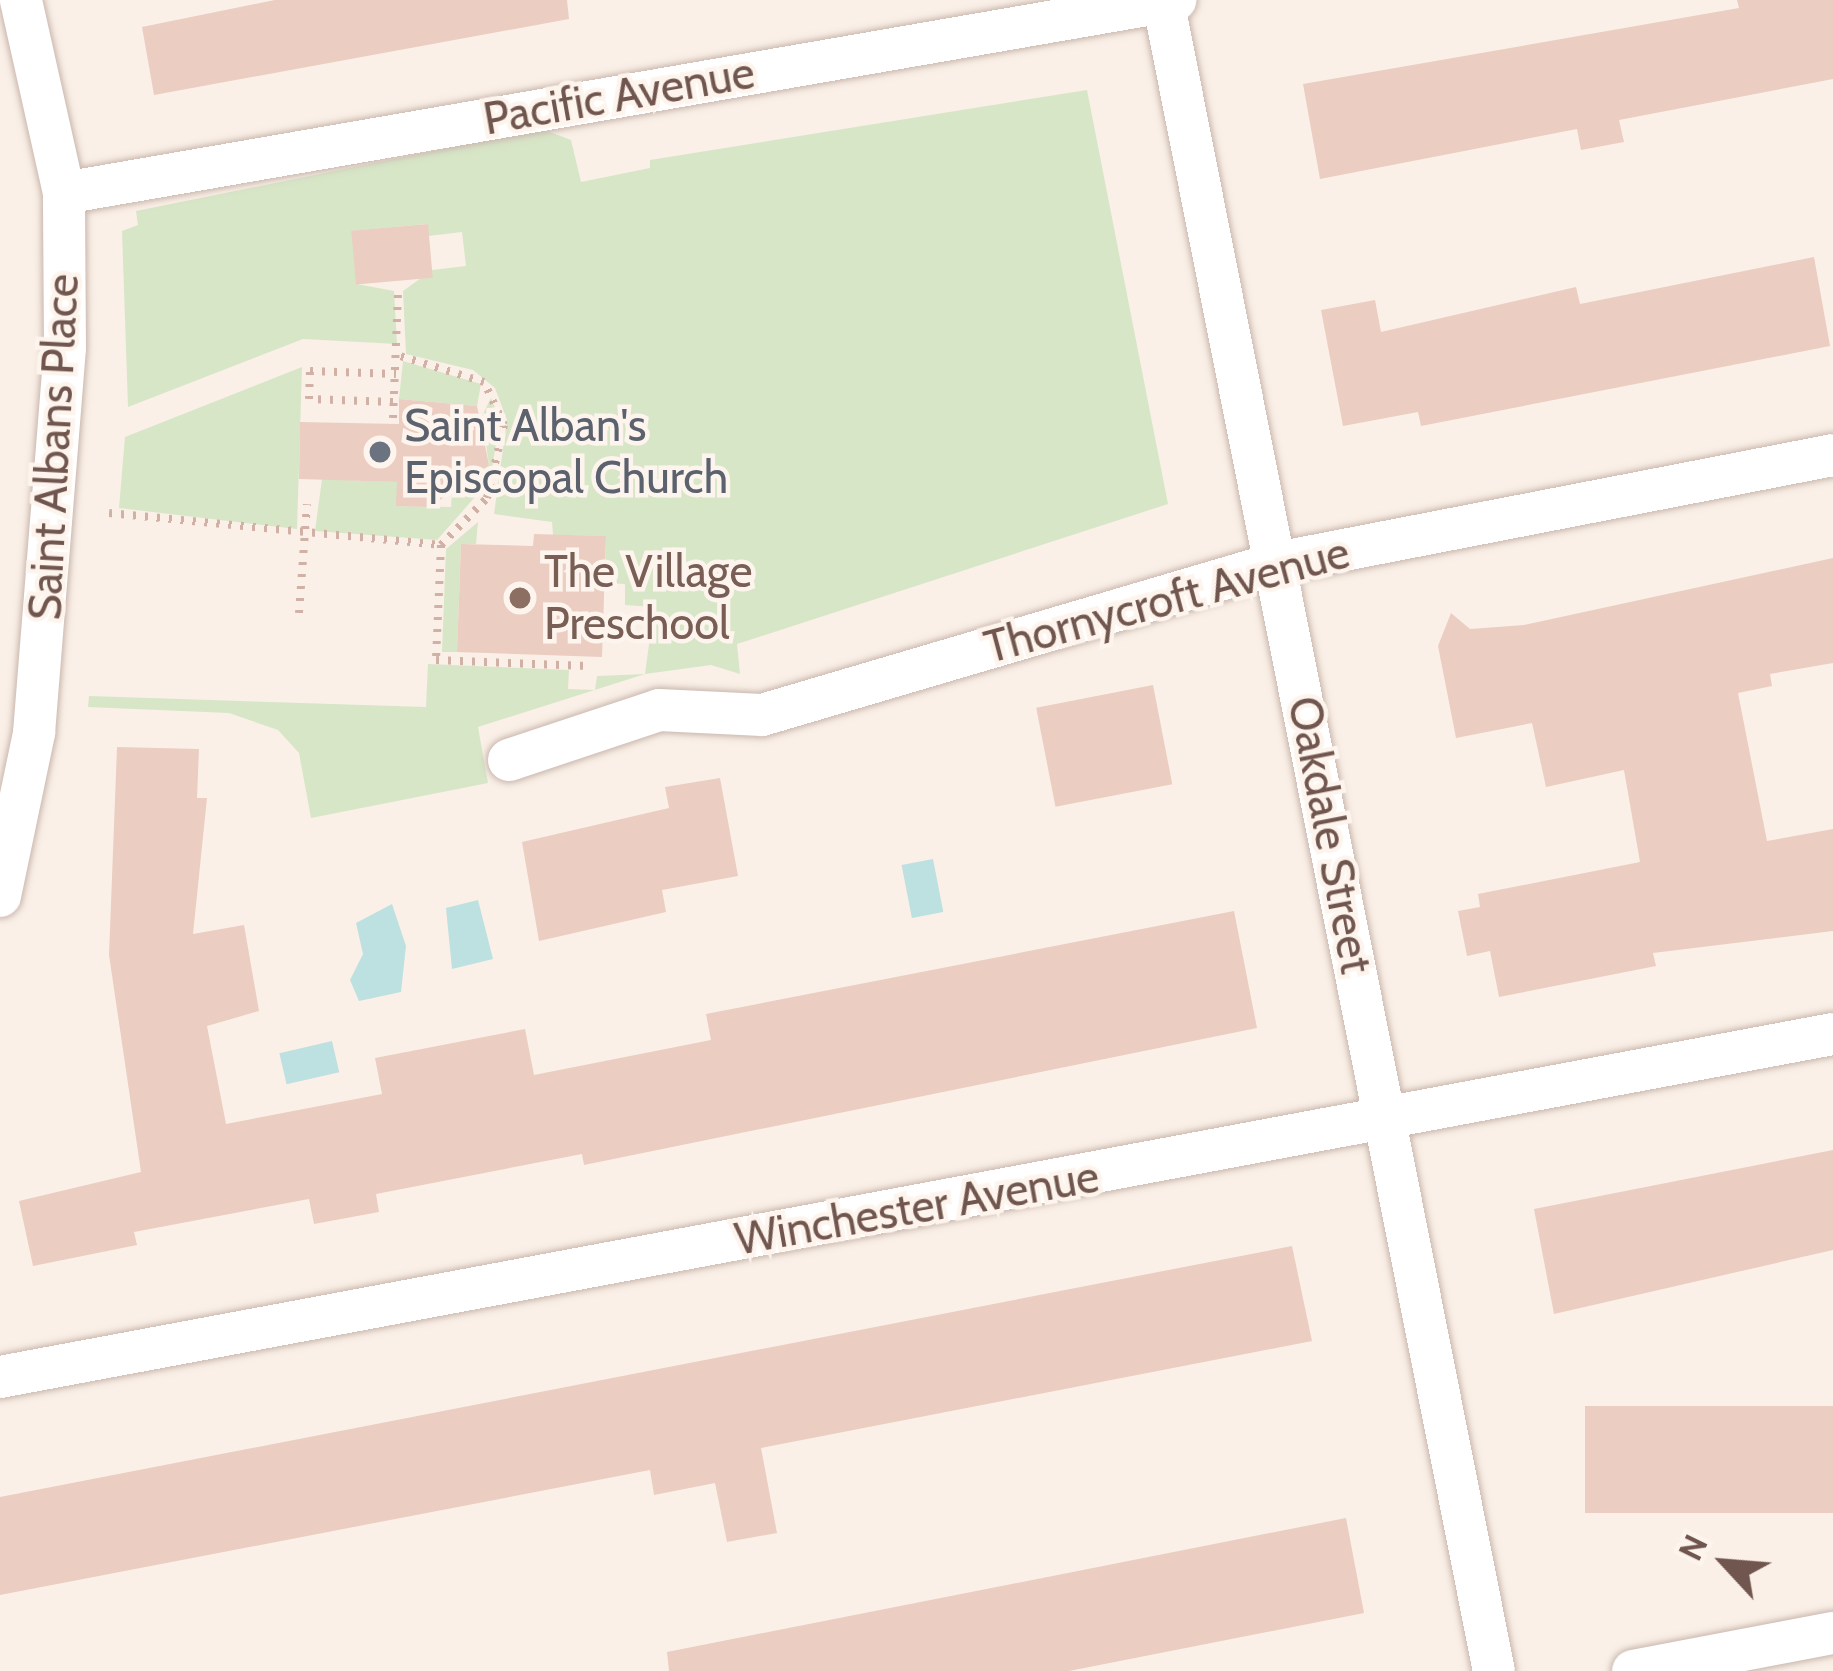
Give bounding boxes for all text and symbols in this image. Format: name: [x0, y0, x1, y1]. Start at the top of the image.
street label: Pacific Avenue: [479, 46, 759, 146]
street label: Saint Albans Place: [18, 272, 90, 622]
place label: Saint Alban's Episcopal Church: [404, 399, 728, 505]
marker: Saint Alban's Episcopal Church: [367, 439, 393, 465]
street label: Thornycroft Avenue: [979, 525, 1355, 675]
place label: The Village Preschool: [544, 545, 753, 651]
marker: The Village Preschool: [507, 585, 533, 611]
street label: Oakdale Street: [1277, 692, 1383, 978]
street label: Winchester Avenue: [731, 1149, 1103, 1267]
north arrow: [1665, 1503, 1785, 1623]
text: N: [1670, 1528, 1716, 1566]

